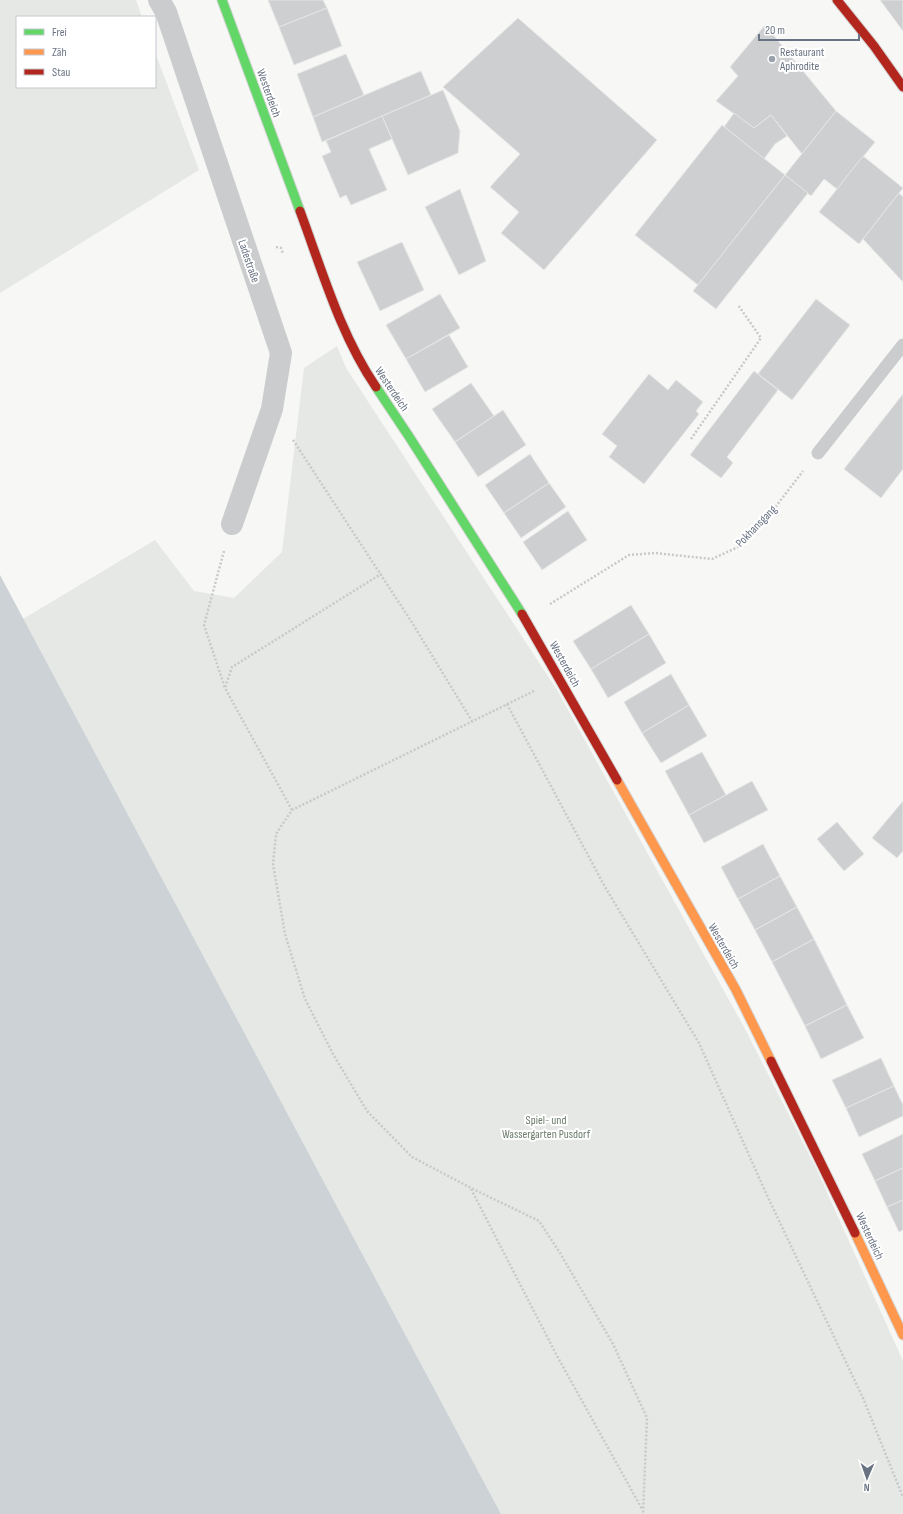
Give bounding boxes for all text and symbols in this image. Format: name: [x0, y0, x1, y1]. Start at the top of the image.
legend: [16, 16, 156, 88]
scale bar: [759, 16, 859, 42]
text: 20 m: [765, 23, 785, 38]
text: Frei: [52, 25, 67, 40]
text: Zäh: [52, 45, 67, 60]
place label: Restaurant Aphrodite: [779, 45, 825, 74]
marker: Restaurant Aphrodite: [767, 54, 777, 64]
text: Stau: [52, 65, 70, 80]
street label: Westerdeich: [253, 67, 284, 119]
street label: Ladestraße: [234, 238, 263, 285]
street label: Westerdeich: [371, 364, 412, 414]
street label: Pokhansgang: [733, 502, 780, 551]
street label: Westerdeich: [546, 639, 583, 690]
street label: Westerdeich: [704, 921, 743, 972]
park label: Spiel- und Wassergarten Pusdorf: [502, 1113, 591, 1142]
street label: Westerdeich: [852, 1210, 887, 1262]
north arrow: [847, 1458, 887, 1498]
text: N: [863, 1481, 870, 1494]

